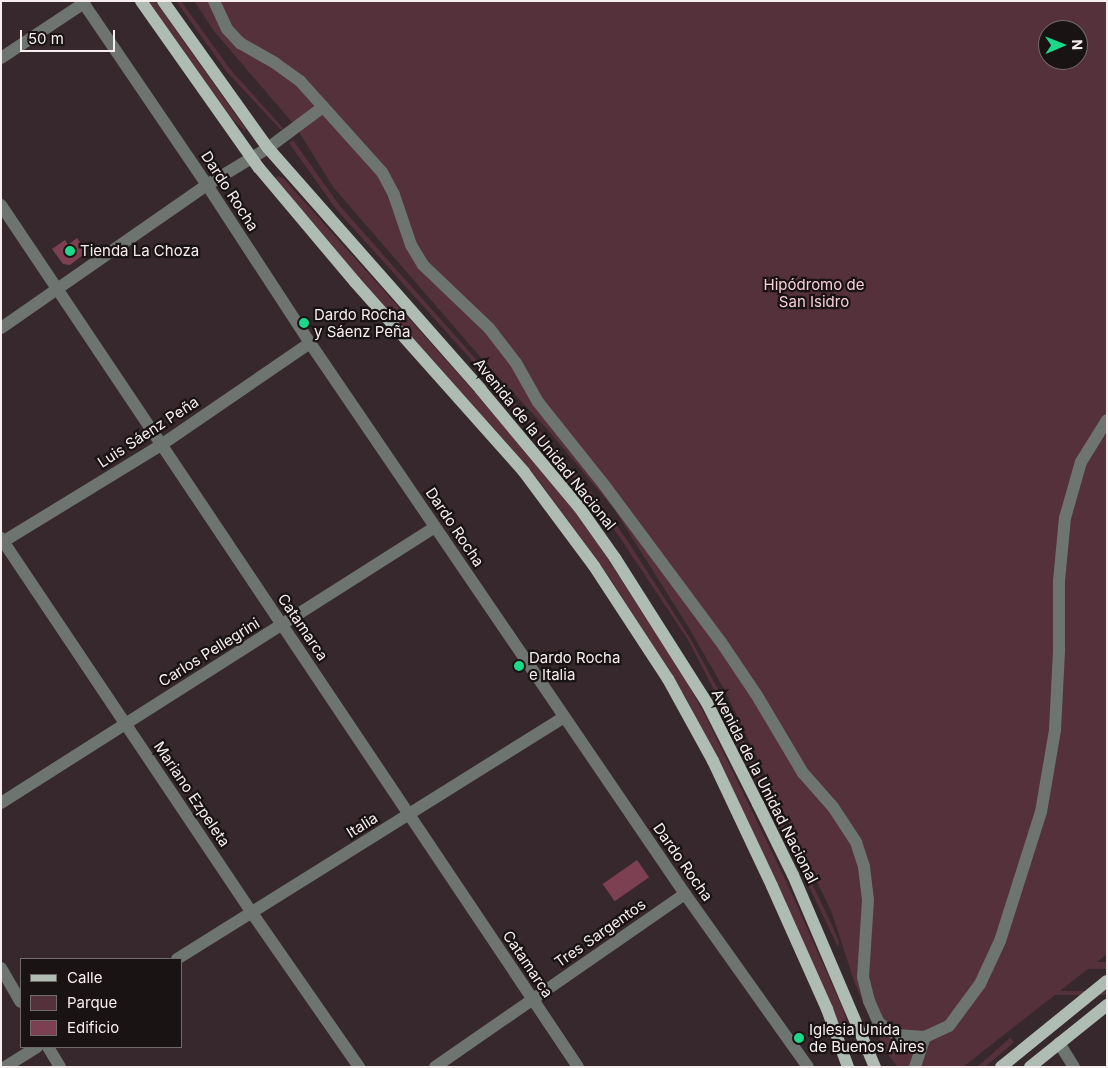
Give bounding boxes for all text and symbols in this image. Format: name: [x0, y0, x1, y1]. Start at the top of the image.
scale bar: [22, 20, 118, 52]
north arrow: [1038, 20, 1088, 70]
text: 50 m: [28, 29, 64, 48]
text: N: [1069, 39, 1086, 50]
street label: Dardo Rocha: [198, 148, 262, 234]
place label: Tienda La Choza: [80, 242, 199, 260]
marker: Tienda La Choza: [64, 245, 76, 257]
park label: Hipódromo de San Isidro: [764, 275, 864, 310]
place label: Dardo Rocha y Sáenz Peña: [314, 305, 410, 340]
marker: Dardo Rocha y Sáenz Peña: [298, 317, 310, 329]
street label: Avenida de la Unidad Nacional: [470, 355, 620, 533]
street label: Luis Sáenz Peña: [94, 393, 202, 471]
street label: Dardo Rocha: [422, 484, 488, 570]
street label: Catamarca: [274, 590, 332, 664]
street label: Carlos Pellegrini: [155, 614, 263, 690]
place label: Dardo Rocha e Italia: [529, 648, 620, 683]
marker: Dardo Rocha e Italia: [513, 660, 525, 672]
street label: Avenida de la Unidad Nacional: [708, 686, 822, 886]
street label: Mariano Ezpeleta: [150, 738, 234, 850]
street label: Italia: [343, 809, 381, 841]
street label: Dardo Rocha: [649, 819, 717, 905]
street label: Tres Sargentos: [551, 895, 649, 971]
street label: Catamarca: [499, 927, 557, 1001]
legend: [20, 958, 182, 1048]
text: Calle: [67, 968, 102, 987]
text: Parque: [67, 993, 117, 1012]
text: Edificio: [67, 1018, 119, 1037]
place label: Iglesia Unida de Buenos Aires: [809, 1020, 925, 1055]
marker: Iglesia Unida de Buenos Aires: [793, 1032, 805, 1044]

